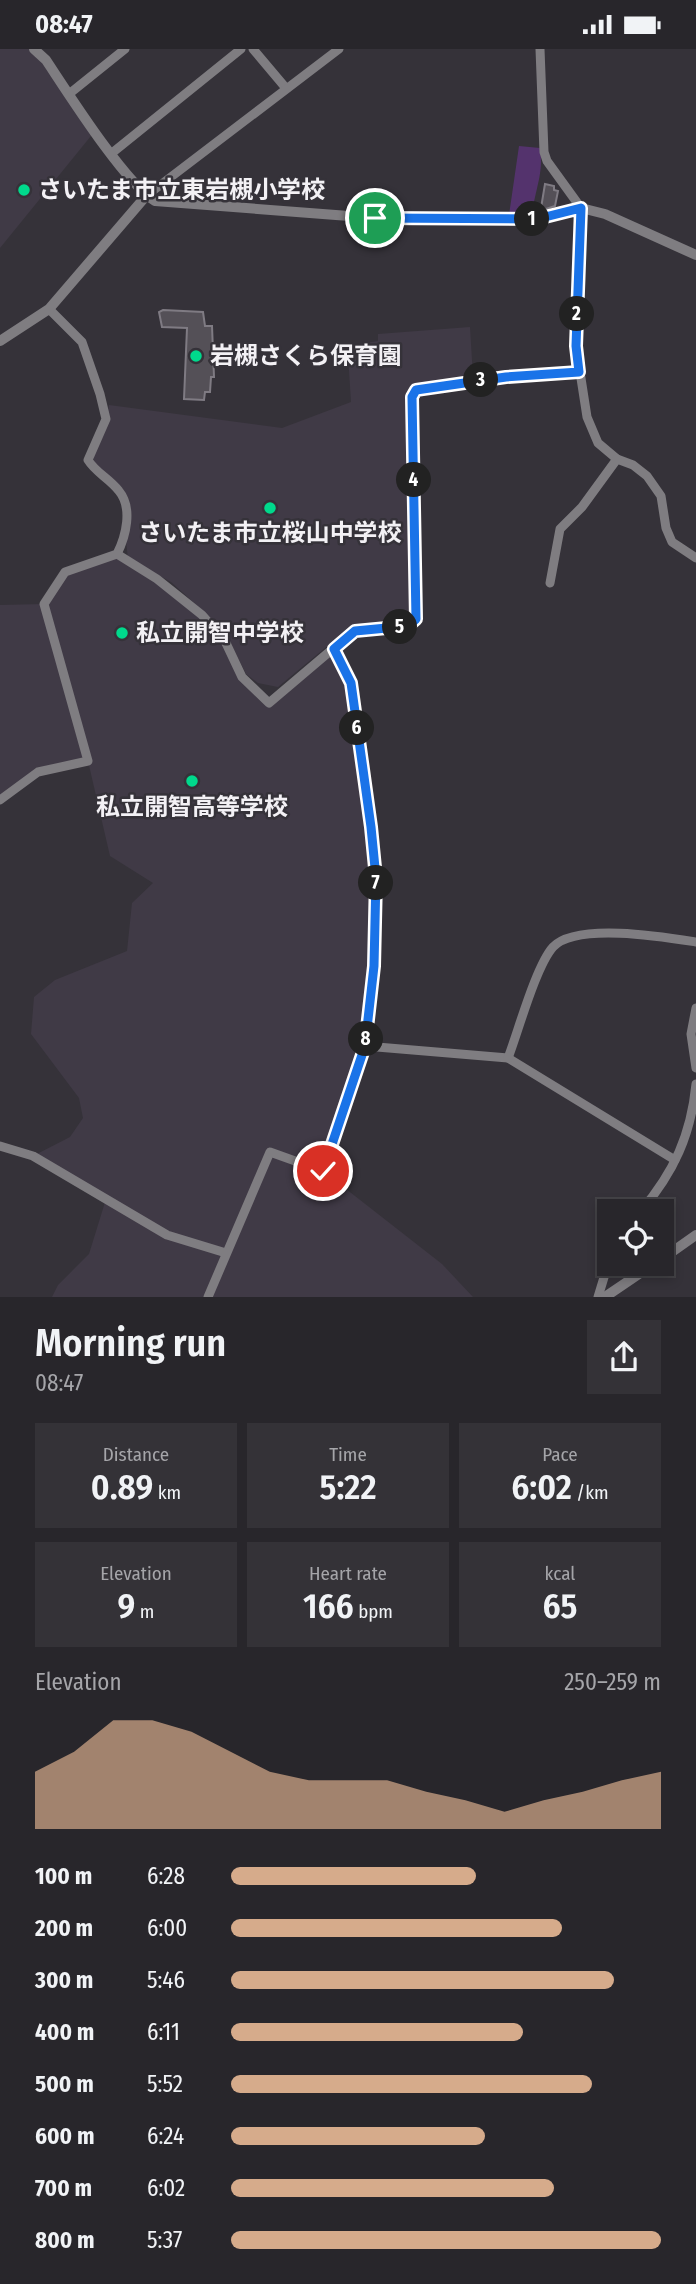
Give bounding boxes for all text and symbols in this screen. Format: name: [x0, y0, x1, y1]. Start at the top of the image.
text: 08:47: [35, 9, 93, 40]
place label: さいたま市立東岩槻小学校: [38, 176, 325, 204]
marker: さいたま市立東岩槻小学校: [16, 182, 32, 198]
pin: [345, 188, 405, 248]
icon: arrive: [356, 199, 394, 237]
pin: 1: [514, 201, 550, 237]
text: 1: [527, 207, 536, 230]
pin: 2: [560, 296, 594, 331]
text: 2: [572, 302, 581, 325]
place label: 岩槻さくら保育園: [210, 342, 402, 370]
marker: 岩槻さくら保育園: [188, 348, 204, 364]
pin: 3: [463, 363, 498, 397]
text: 3: [476, 368, 485, 391]
pin: 4: [396, 463, 432, 497]
text: 4: [409, 468, 418, 491]
marker: さいたま市立桜山中学校: [262, 500, 278, 516]
place label: さいたま市立桜山中学校: [138, 519, 402, 547]
pin: 5: [382, 609, 418, 645]
text: 5: [395, 615, 404, 638]
place label: 私立開智中学校: [136, 619, 304, 647]
marker: 私立開智中学校: [114, 625, 130, 641]
pin: 6: [340, 711, 374, 745]
text: 6: [352, 716, 361, 739]
marker: 私立開智高等学校: [184, 773, 200, 789]
place label: 私立開智高等学校: [96, 793, 288, 821]
pin: 7: [358, 865, 394, 901]
text: 7: [371, 871, 380, 894]
pin: 8: [348, 1021, 384, 1056]
text: 8: [360, 1027, 371, 1050]
pin: [293, 1141, 353, 1201]
icon: check: [304, 1152, 342, 1190]
map controls: [597, 1199, 674, 1276]
button: locate: [597, 1199, 674, 1276]
text: Morning run: [35, 1320, 226, 1366]
button: share: [587, 1320, 661, 1394]
text: 08:47: [35, 1369, 83, 1397]
text: Distance: [103, 1443, 169, 1466]
text: Time: [329, 1443, 367, 1466]
text: Pace: [542, 1443, 578, 1466]
text: 0.89: [91, 1466, 153, 1508]
text: 5:22: [320, 1466, 376, 1508]
text: 6:02: [511, 1466, 572, 1508]
text: km: [153, 1481, 181, 1504]
text: /km: [572, 1481, 609, 1504]
text: Elevation: [100, 1562, 172, 1585]
text: Heart rate: [309, 1562, 387, 1585]
text: kcal: [545, 1562, 575, 1585]
text: 9: [118, 1585, 135, 1627]
text: 166: [303, 1585, 354, 1627]
text: 65: [543, 1585, 577, 1627]
text: m: [135, 1600, 154, 1623]
text: bpm: [354, 1600, 393, 1623]
text: Elevation: [35, 1668, 122, 1696]
text: 250–259 m: [564, 1668, 661, 1696]
text: 100 m: [35, 1862, 92, 1890]
text: 6:28: [147, 1862, 185, 1890]
text: 200 m: [35, 1914, 93, 1942]
text: 6:00: [147, 1914, 187, 1942]
text: 300 m: [35, 1966, 93, 1994]
text: 5:46: [147, 1966, 185, 1994]
text: 400 m: [35, 2018, 94, 2046]
text: 6:11: [147, 2018, 180, 2046]
text: 500 m: [35, 2070, 94, 2098]
text: 5:52: [147, 2070, 183, 2098]
text: 600 m: [35, 2122, 94, 2150]
text: 6:24: [147, 2122, 184, 2150]
text: 700 m: [35, 2174, 92, 2202]
text: 6:02: [147, 2174, 185, 2202]
text: 800 m: [35, 2226, 95, 2254]
text: 5:37: [147, 2226, 182, 2254]

